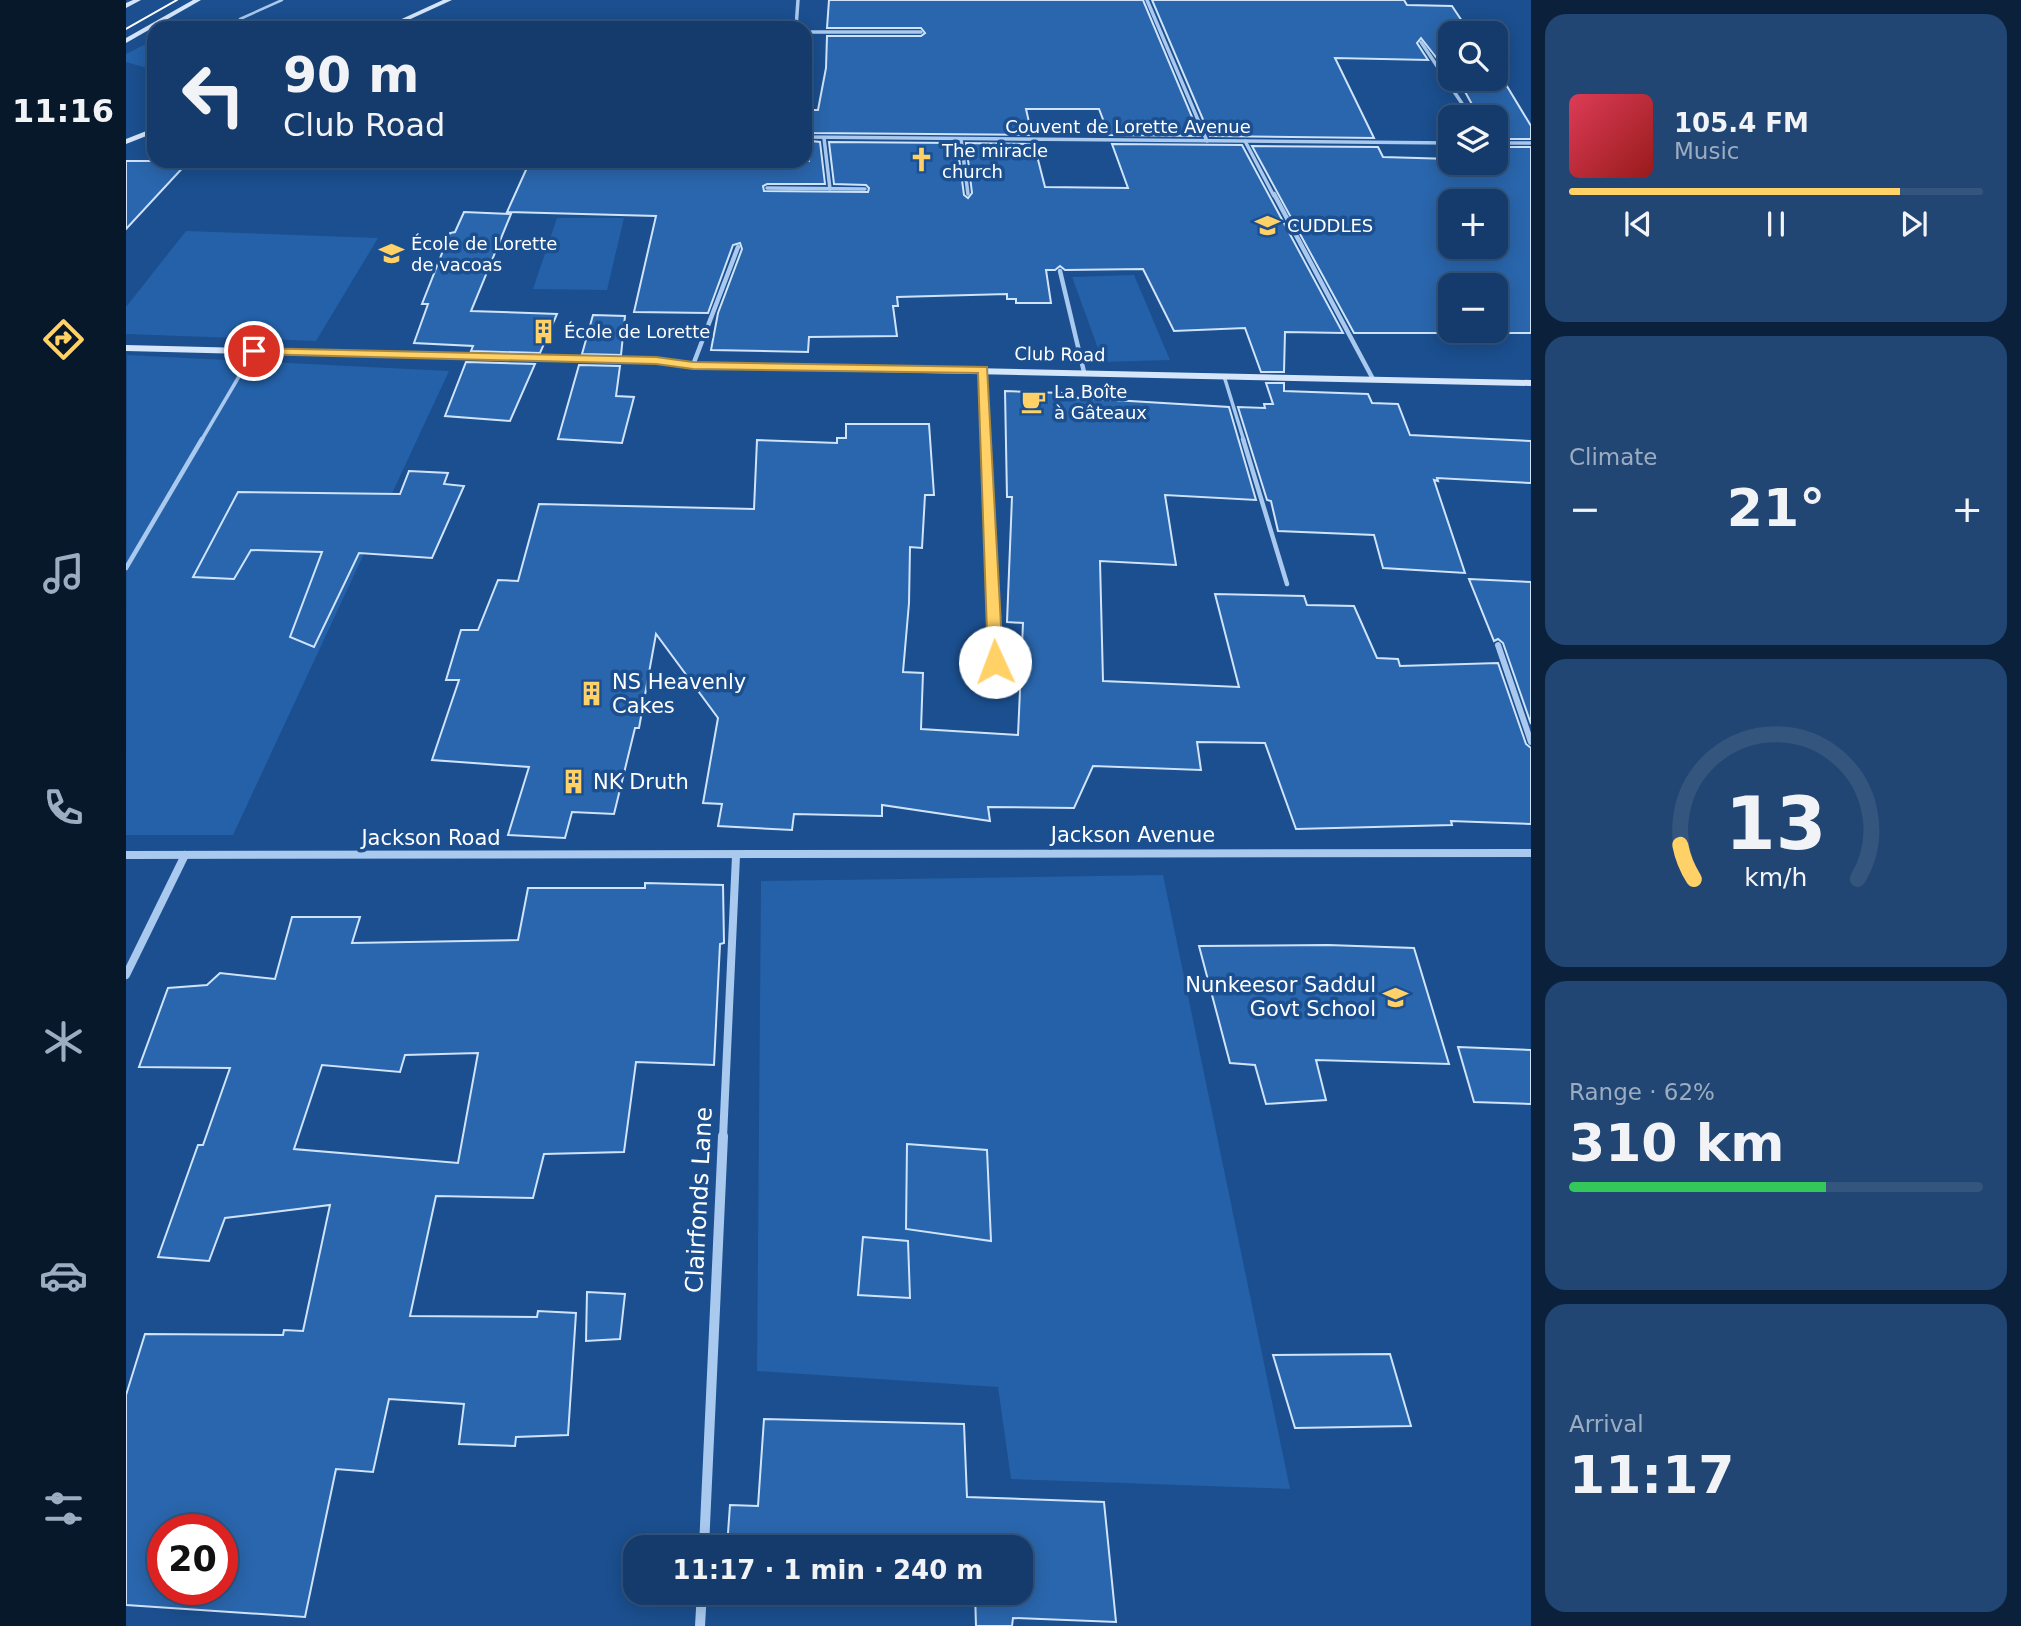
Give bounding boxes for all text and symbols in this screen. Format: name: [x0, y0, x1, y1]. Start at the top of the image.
map controls: [1438, 21, 1508, 343]
button: search: [1438, 21, 1508, 91]
text: 90 m: [283, 47, 419, 104]
icon: left: [168, 49, 259, 140]
text: 11:16: [12, 92, 114, 130]
button: layers: [1438, 105, 1508, 175]
text: Club Road: [283, 106, 445, 144]
text: 105.4 FM: [1674, 108, 1809, 138]
street label: Couvent de Lorette Avenue: [1005, 116, 1251, 137]
text: Music: [1674, 138, 1739, 164]
place label: The miracle church: [941, 140, 1048, 182]
church icon: The miracle church: [908, 146, 936, 174]
button: +: [1438, 189, 1508, 259]
icon: previous: [1619, 205, 1657, 243]
icon: pause: [1757, 205, 1795, 243]
icon: next: [1895, 205, 1933, 243]
school or university icon: CUDDLES: [1253, 211, 1281, 239]
place label: CUDDLES: [1287, 215, 1373, 236]
place label: École de Lorette de vacoas: [411, 233, 557, 275]
school or university icon: École de Lorette de vacoas: [377, 239, 405, 267]
button: −: [1438, 273, 1508, 343]
icon: directions: [39, 315, 88, 364]
building icon: École de Lorette: [530, 317, 558, 345]
pin: [224, 321, 284, 381]
place label: École de Lorette: [564, 321, 710, 342]
icon: arrive: [235, 332, 273, 370]
street label: Club Road: [1014, 343, 1106, 365]
place label: La Boîte à Gâteaux: [1054, 381, 1147, 423]
cafe icon: La Boîte à Gâteaux: [1020, 387, 1048, 415]
text: Climate: [1569, 444, 1658, 470]
text: 21°: [1727, 478, 1825, 538]
text: −: [1569, 487, 1601, 531]
text: +: [1951, 487, 1983, 531]
icon: music: [39, 549, 88, 598]
position arrow: [958, 625, 1032, 699]
place label: NS Heavenly Cakes: [612, 670, 746, 718]
building icon: NS Heavenly Cakes: [578, 680, 606, 708]
building icon: NK Druth: [559, 768, 587, 796]
place label: NK Druth: [593, 770, 689, 794]
text: 13: [1725, 781, 1827, 866]
icon: phone: [39, 783, 88, 832]
street label: Jackson Avenue: [1049, 823, 1215, 847]
street label: Jackson Road: [359, 826, 501, 850]
text: km/h: [1744, 863, 1808, 892]
place label: Nunkeesor Saddul Govt School: [1185, 973, 1376, 1021]
school or university icon: Nunkeesor Saddul Govt School: [1382, 983, 1410, 1011]
icon: climate: [39, 1017, 88, 1066]
text: Range · 62%: [1569, 1079, 1715, 1105]
street label: Clairfonds Lane: [680, 1106, 718, 1294]
text: 310 km: [1569, 1113, 1784, 1173]
icon: car: [39, 1251, 88, 1300]
text: Arrival: [1569, 1411, 1644, 1437]
text: 11:17: [1569, 1445, 1735, 1505]
icon: filters: [39, 1484, 88, 1533]
speed limit sign: 20: [147, 1514, 238, 1605]
text: 11:17 · 1 min · 240 m: [673, 1555, 983, 1585]

